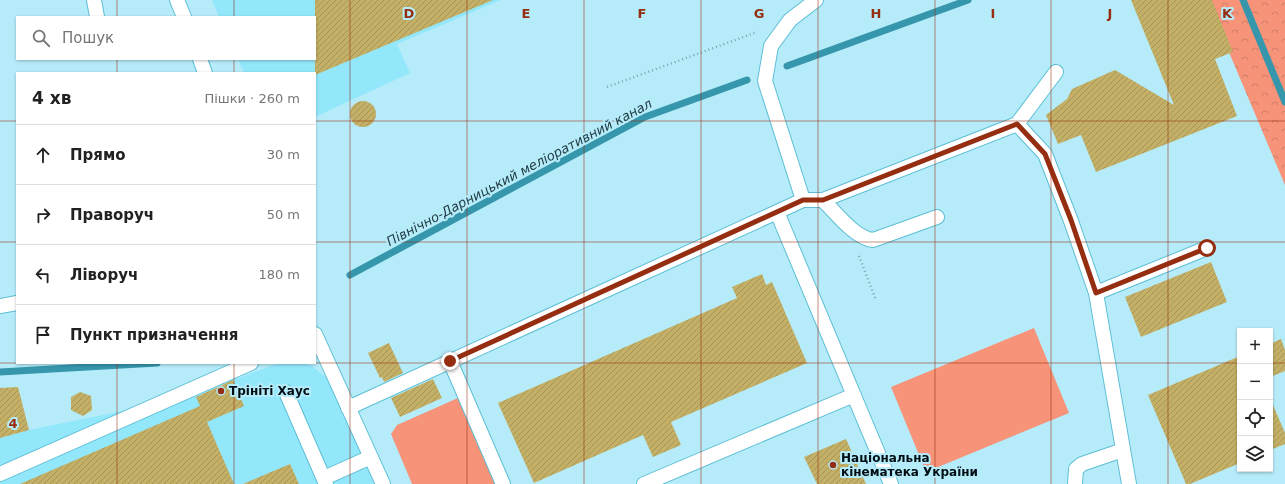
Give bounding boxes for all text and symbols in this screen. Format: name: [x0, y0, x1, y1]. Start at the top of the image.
text: D: [404, 6, 415, 21]
text: E: [522, 6, 530, 21]
text: F: [638, 6, 646, 21]
text: G: [754, 6, 764, 21]
text: H: [871, 6, 881, 21]
text: I: [991, 6, 995, 21]
text: J: [1107, 6, 1112, 21]
text: K: [1222, 6, 1233, 21]
search box: [16, 16, 316, 60]
icon: search: [30, 27, 52, 49]
text: Пошук: [62, 29, 114, 47]
text: 4 хв: [32, 88, 71, 108]
text: Пішки · 260 m: [204, 91, 300, 106]
water label: Північно-Дарницький меліоративний канал: [384, 96, 654, 249]
icon: ahead: [32, 144, 54, 166]
text: Прямо: [70, 146, 126, 164]
text: 30 m: [267, 147, 300, 162]
icon: right: [32, 204, 54, 226]
text: Праворуч: [70, 206, 154, 224]
text: 50 m: [267, 207, 300, 222]
route start: [1198, 239, 1216, 257]
icon: left: [32, 264, 54, 286]
text: Ліворуч: [70, 266, 138, 284]
text: 180 m: [258, 267, 300, 282]
icon: arrive: [32, 324, 54, 346]
text: Пункт призначення: [70, 326, 238, 344]
map controls: [1237, 328, 1273, 472]
button: +: [1237, 328, 1273, 364]
route end: [441, 352, 459, 370]
button: −: [1237, 364, 1273, 400]
place label: Трініті Хаус: [229, 384, 310, 398]
marker: Трініті Хаус: [216, 386, 226, 396]
button: locate: [1237, 400, 1273, 436]
text: 4: [8, 416, 18, 431]
button: layers: [1237, 436, 1273, 472]
place label: Національна кінематека України: [841, 451, 978, 479]
marker: Національна кінематека України: [828, 460, 838, 470]

